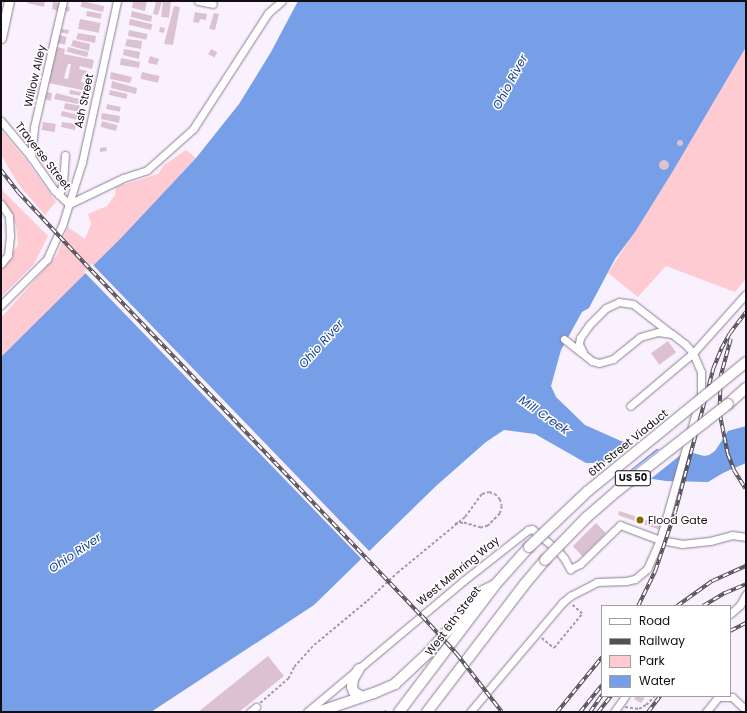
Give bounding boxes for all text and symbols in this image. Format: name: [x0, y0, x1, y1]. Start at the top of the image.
street label: Willow Alley: [21, 43, 49, 109]
water label: Ohio River: [490, 52, 530, 112]
street label: Ash Street: [72, 73, 96, 129]
street label: Traverse Street: [12, 120, 74, 192]
water label: Ohio River: [296, 317, 346, 371]
water label: Mill Creek: [516, 393, 572, 437]
street label: 6th Street Viaduct: [585, 407, 671, 479]
road number: US 50: [614, 470, 652, 486]
place label: Flood Gate: [648, 513, 708, 527]
marker: Flood Gate: [635, 515, 645, 525]
water label: Ohio River: [46, 530, 104, 576]
street label: West Mehring Way: [414, 534, 502, 608]
street label: West 6th Street: [423, 584, 483, 658]
legend: [601, 605, 731, 697]
text: Road: [639, 612, 670, 629]
text: Railway: [639, 632, 685, 649]
text: Park: [639, 652, 665, 669]
text: Water: [639, 672, 675, 689]

